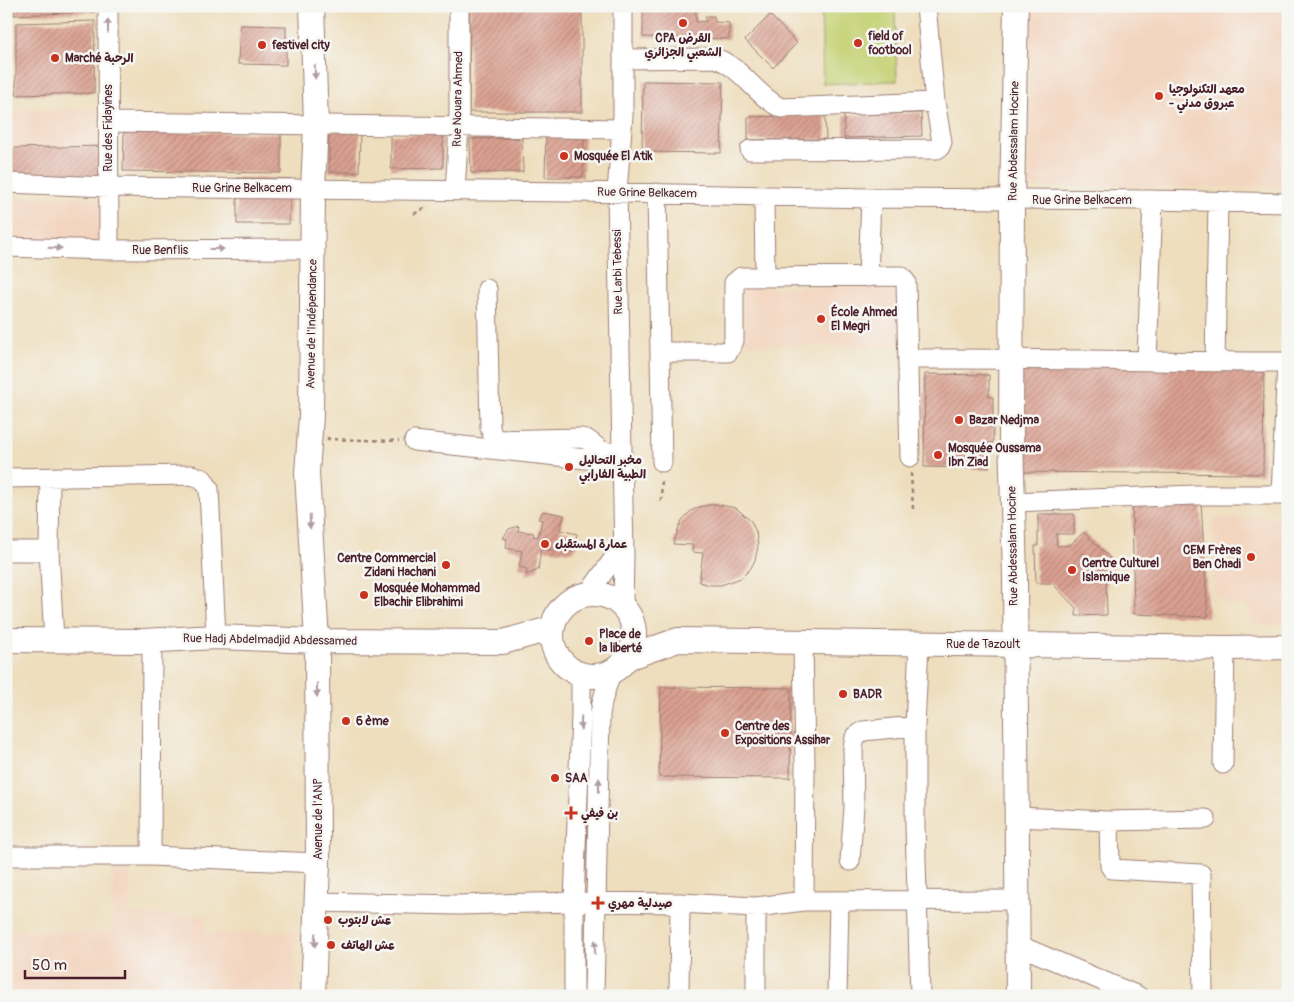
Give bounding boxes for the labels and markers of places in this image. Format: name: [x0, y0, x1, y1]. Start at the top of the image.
marker: CPA القرض الشعبي الجزائري: [677, 17, 689, 29]
place label: field of footbool: [868, 29, 912, 58]
place label: CPA القرض الشعبي الجزائري: [644, 31, 722, 63]
marker: field of footbool: [852, 37, 864, 49]
place label: festivel city: [272, 38, 331, 53]
marker: festivel city: [256, 39, 268, 51]
place label: Marché الرحبة: [65, 51, 134, 66]
marker: Marché الرحبة: [49, 52, 61, 64]
place label: معهد التكنولوجيا - عبروق مدني: [1169, 82, 1245, 114]
marker: معهد التكنولوجيا - عبروق مدني: [1153, 90, 1165, 102]
place label: Mosquée El Atik: [574, 149, 653, 164]
marker: Mosquée El Atik: [558, 150, 570, 162]
place label: École Ahmed El Megri: [831, 304, 898, 334]
marker: École Ahmed El Megri: [815, 313, 827, 325]
place label: Bazar Nedjma: [969, 413, 1039, 428]
marker: Bazar Nedjma: [953, 414, 965, 426]
place label: Mosquée Oussama Ibn Ziad: [948, 441, 1042, 470]
marker: Mosquée Oussama Ibn Ziad: [932, 449, 944, 461]
place label: مخبر التحاليل الطبية الفارابي: [579, 453, 646, 485]
marker: مخبر التحاليل الطبية الفارابي: [563, 461, 575, 473]
place label: عمارة المستقبل: [555, 537, 628, 552]
marker: عمارة المستقبل: [539, 538, 551, 550]
place label: CEM Frères Ben Chadi: [1183, 543, 1242, 572]
place label: Centre Commercial Zidani Hachani: [337, 551, 436, 580]
marker: CEM Frères Ben Chadi: [1245, 551, 1257, 563]
place label: Centre Culturel Islamique: [1082, 556, 1159, 585]
marker: Centre Commercial Zidani Hachani: [440, 559, 452, 571]
marker: Centre Culturel Islamique: [1066, 564, 1078, 576]
place label: Mosquée Mohammad Elbachir Elibrahimi: [374, 581, 480, 610]
marker: Mosquée Mohammad Elbachir Elibrahimi: [358, 589, 370, 601]
place label: Place de la liberté: [599, 627, 643, 656]
marker: Place de la liberté: [583, 635, 595, 647]
place label: BADR: [853, 687, 882, 702]
marker: BADR: [837, 688, 849, 700]
place label: 6 ème: [356, 714, 390, 729]
marker: 6 ème: [340, 715, 352, 727]
place label: Centre des Expositions Assihar: [735, 719, 831, 748]
marker: Centre des Expositions Assihar: [719, 727, 731, 739]
place label: SAA: [565, 771, 588, 786]
marker: SAA: [549, 772, 561, 784]
place label: بن فيفي: [581, 806, 618, 824]
marker: بن فيفي: [565, 807, 577, 819]
place label: صيدلية مهري: [608, 896, 672, 912]
marker: صيدلية مهري: [592, 897, 604, 909]
place label: عِش لابتوب: [338, 913, 392, 928]
marker: عِش لابتوب: [322, 914, 334, 926]
place label: عِش الهاتف: [341, 938, 395, 953]
marker: عِش الهاتف: [325, 939, 337, 951]

